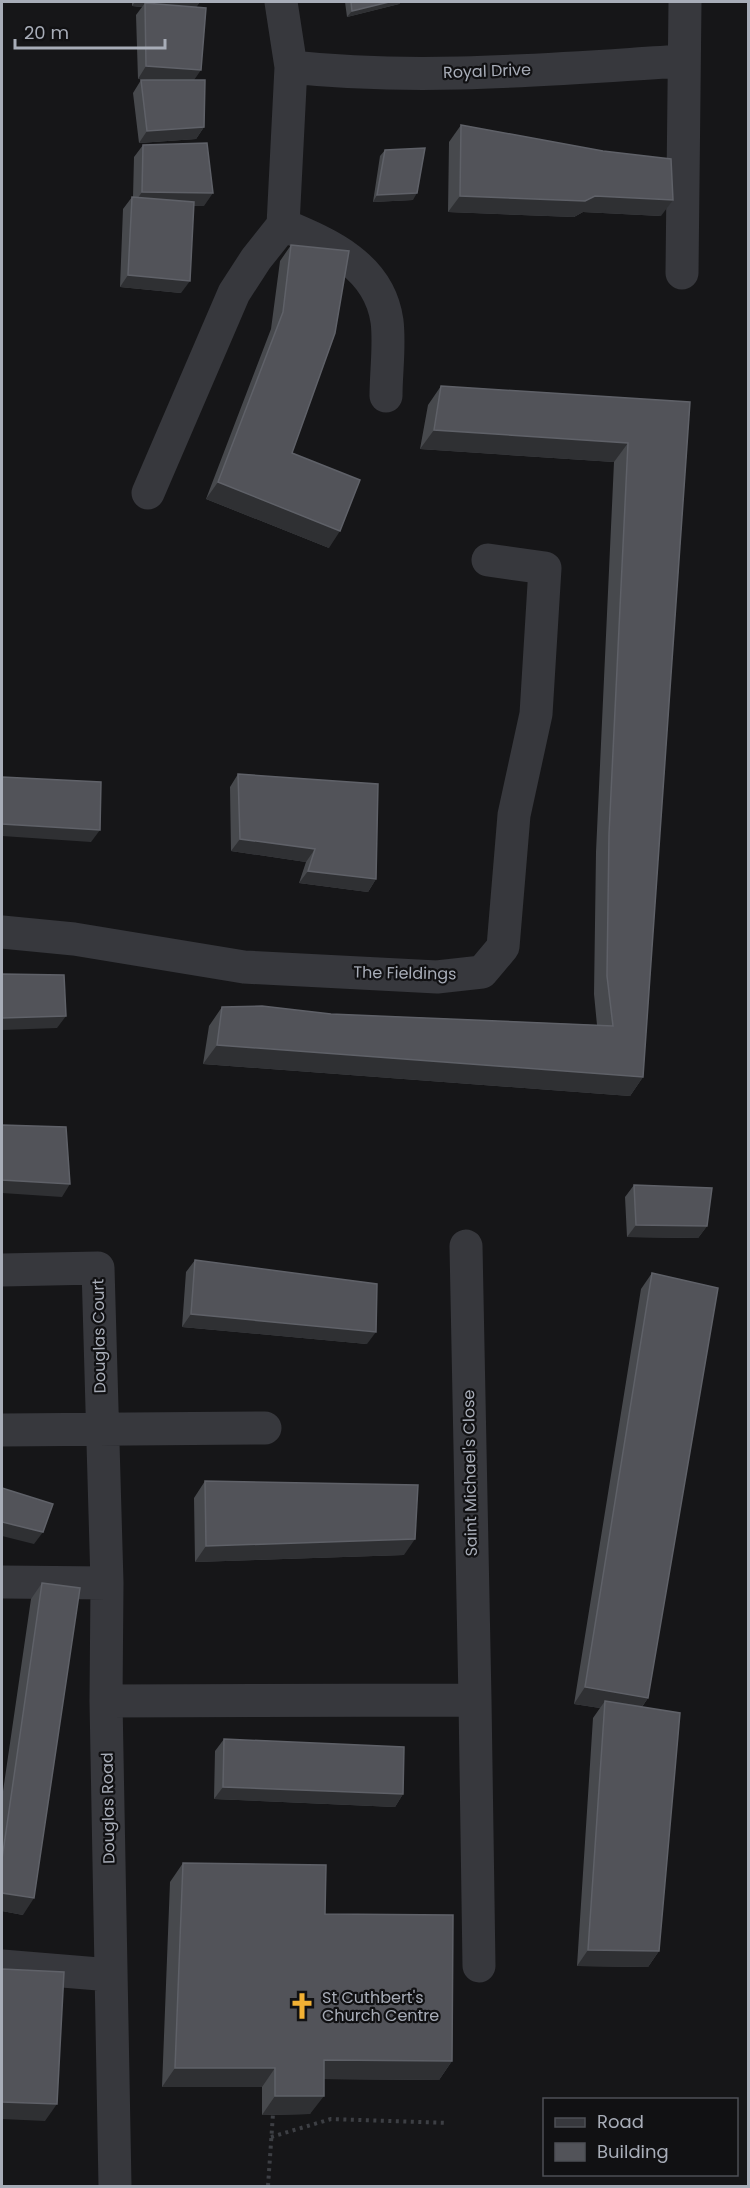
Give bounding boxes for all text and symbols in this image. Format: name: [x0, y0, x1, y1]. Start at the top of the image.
scale bar: [15, 12, 165, 50]
text: 20 m: [24, 20, 69, 45]
street label: Royal Drive: [443, 58, 532, 84]
street label: The Fieldings: [353, 961, 457, 985]
street label: Douglas Court: [86, 1278, 111, 1393]
street label: Saint Michael's Close: [457, 1389, 483, 1557]
street label: Douglas Road: [96, 1752, 120, 1864]
place label: St Cuthbert's Church Centre: [322, 1986, 439, 2027]
church icon: St Cuthbert's Church Centre: [287, 1991, 317, 2021]
legend: [543, 2098, 738, 2176]
text: Road: [597, 2109, 644, 2134]
text: Building: [597, 2139, 669, 2164]

